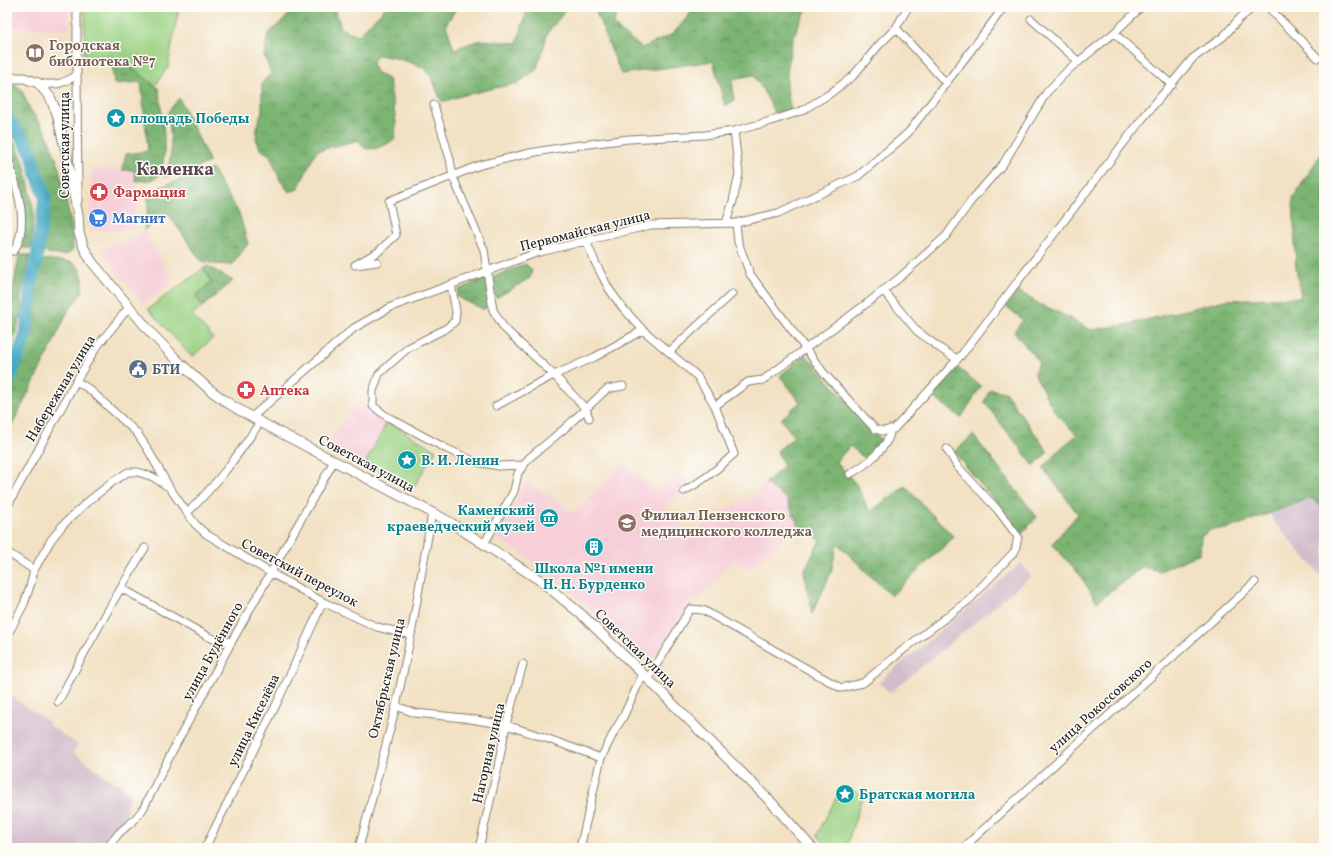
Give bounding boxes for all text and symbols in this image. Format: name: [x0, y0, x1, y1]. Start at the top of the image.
place label: Городская библиотека №7: [49, 37, 156, 72]
library icon: Городская библиотека №7: [24, 42, 46, 64]
street label: Советская улица: [56, 92, 75, 198]
place icon: площадь Победы: [105, 107, 127, 129]
place label: площадь Победы: [130, 110, 250, 129]
district label: Каменка: [136, 158, 214, 183]
pharmacy icon: Фармация: [88, 181, 110, 203]
place label: Фармация: [113, 184, 186, 203]
street label: Первомайская улица: [518, 206, 653, 257]
supermarket icon: Магнит: [87, 207, 109, 229]
place label: Магнит: [112, 210, 166, 229]
street label: Набережная улица: [22, 332, 101, 446]
public building icon: БТИ: [127, 358, 149, 380]
place label: БТИ: [152, 361, 181, 380]
pharmacy icon: Аптека: [235, 379, 257, 401]
place label: Аптека: [260, 382, 310, 401]
street label: Советская улица: [315, 431, 418, 498]
place icon: В. И. Ленин: [396, 449, 418, 471]
place label: В. И. Ленин: [421, 452, 499, 471]
place label: Каменский краеведческий музей: [387, 502, 535, 537]
museum icon: Каменский краеведческий музей: [538, 507, 560, 529]
place label: Филиал Пензенского медицинского колледжа: [641, 507, 813, 542]
school or university icon: Филиал Пензенского медицинского колледжа: [616, 512, 638, 534]
street label: Советский переулок: [238, 534, 362, 612]
building icon: Школа №1 имени Н. Н. Бурденко: [583, 536, 605, 558]
place label: Школа №1 имени Н. Н. Бурденко: [534, 560, 654, 595]
street label: улица Будённого: [178, 599, 248, 704]
street label: Советская улица: [590, 605, 680, 693]
street label: Октябрьская улица: [364, 616, 411, 741]
street label: улица Рокоссовского: [1045, 654, 1157, 758]
street label: улица Киселёва: [224, 671, 285, 770]
street label: Нагорная улица: [469, 701, 510, 806]
place icon: Братская могила: [834, 783, 856, 805]
place label: Братская могила: [859, 786, 976, 805]

